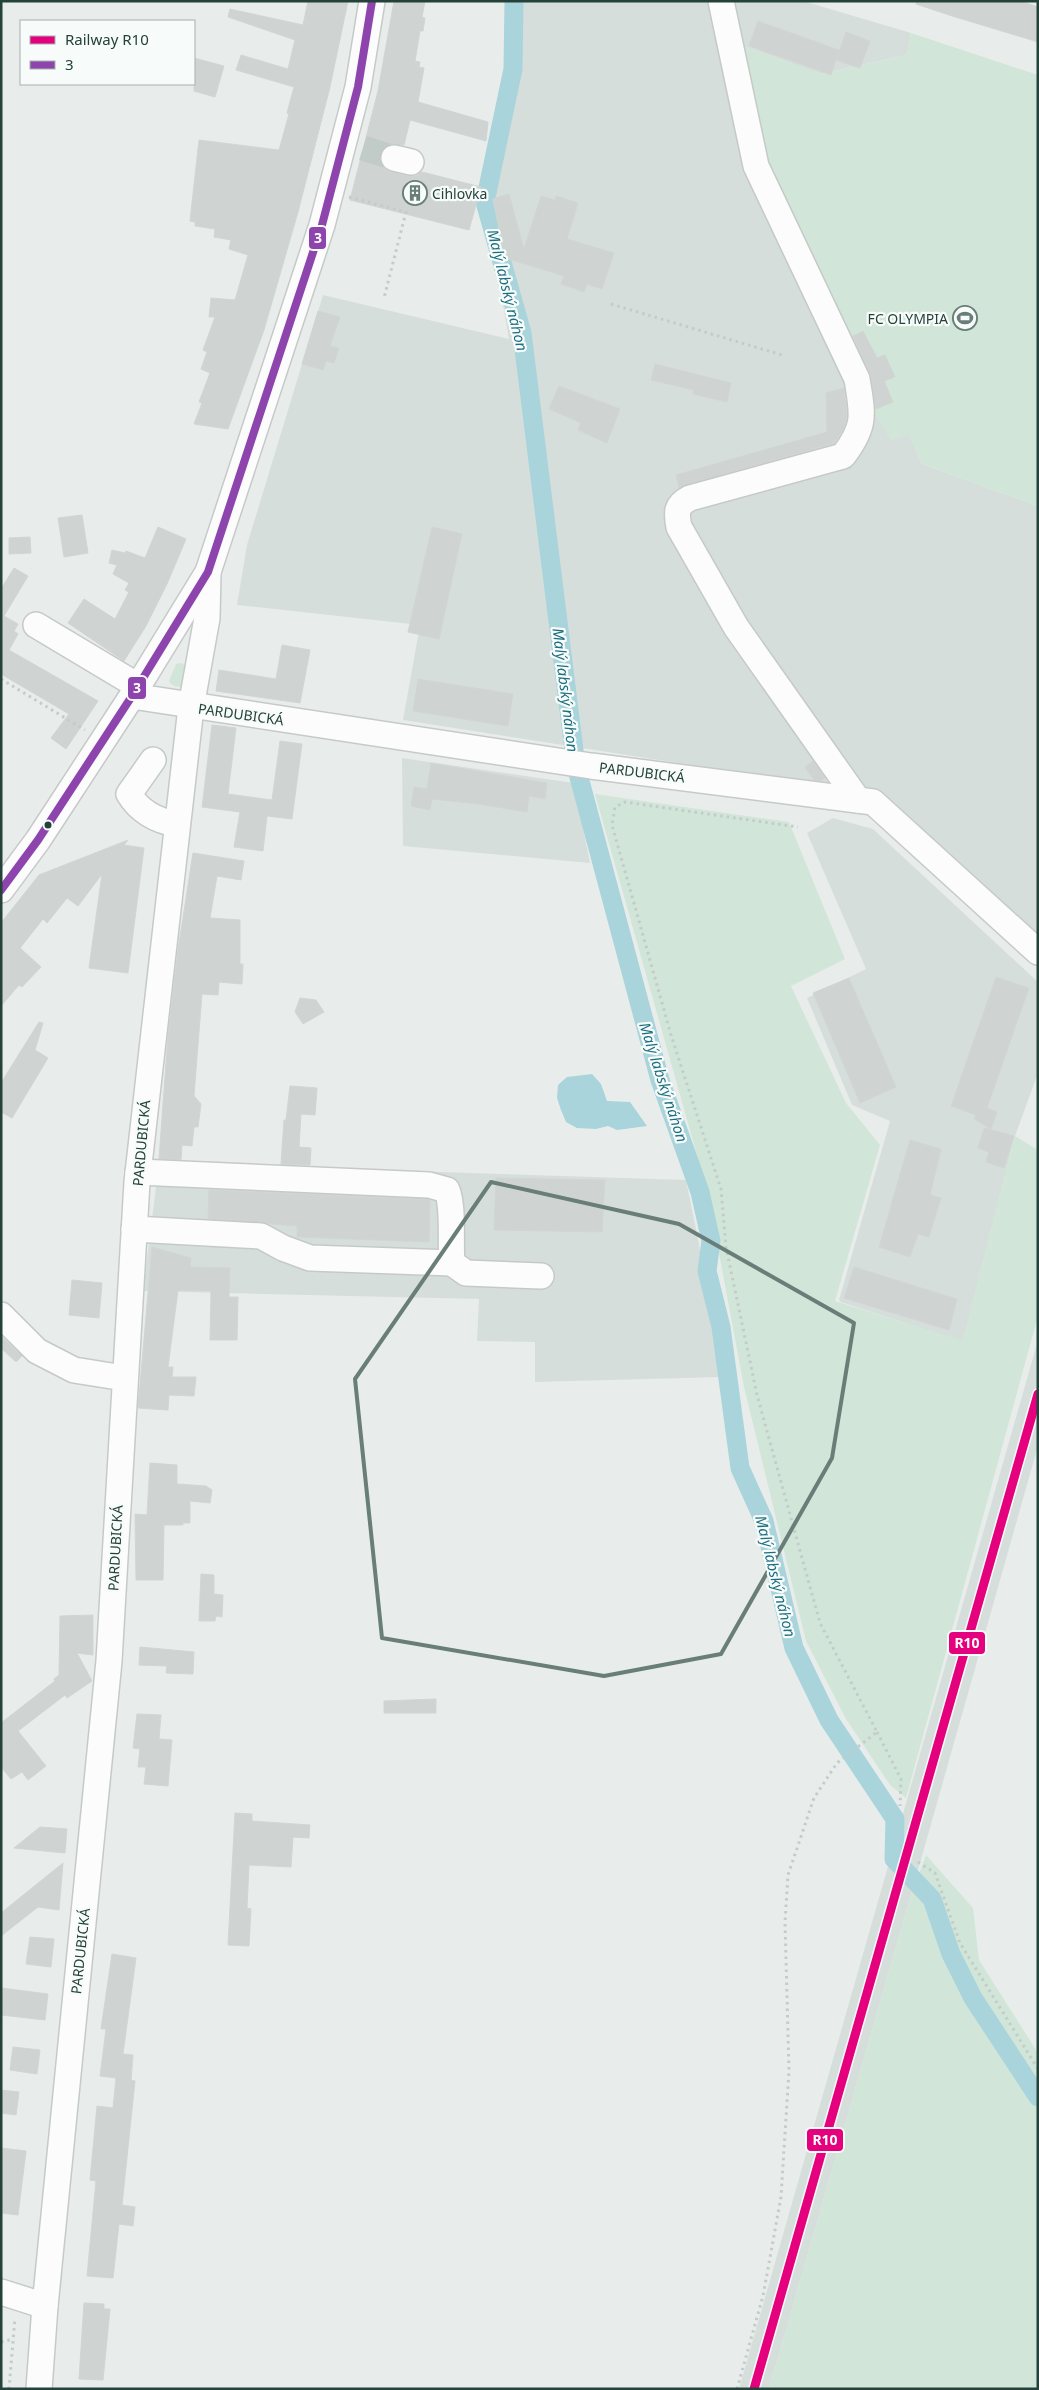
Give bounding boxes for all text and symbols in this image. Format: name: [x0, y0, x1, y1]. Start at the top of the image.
legend: [20, 20, 195, 85]
text: Railway R10: [65, 29, 149, 49]
text: 3: [65, 54, 74, 74]
building icon: Cihlovka: [402, 180, 428, 206]
place label: Cihlovka: [432, 184, 487, 203]
line badge: 3: [308, 226, 327, 250]
water label: Malý labský náhon: [483, 227, 533, 353]
text: 3: [314, 228, 322, 247]
sports icon: FC OLYMPIA: [952, 305, 978, 331]
place label: FC OLYMPIA: [868, 309, 948, 328]
water label: Malý labský náhon: [548, 627, 584, 753]
line badge: 3: [127, 676, 147, 700]
text: 3: [133, 678, 141, 697]
street label: PARDUBICKÁ: [197, 699, 285, 729]
street label: PARDUBICKÁ: [598, 757, 686, 787]
unlabelled marker: [43, 820, 53, 830]
water label: Malý labský náhon: [635, 1020, 693, 1144]
street label: PARDUBICKÁ: [128, 1099, 154, 1187]
street label: PARDUBICKÁ: [103, 1504, 127, 1592]
water label: Malý labský náhon: [751, 1513, 801, 1639]
line badge: R10: [948, 1631, 986, 1655]
text: R10: [954, 1633, 980, 1652]
street label: PARDUBICKÁ: [66, 1907, 94, 1995]
line badge: R10: [806, 2128, 844, 2152]
text: R10: [812, 2130, 838, 2149]

